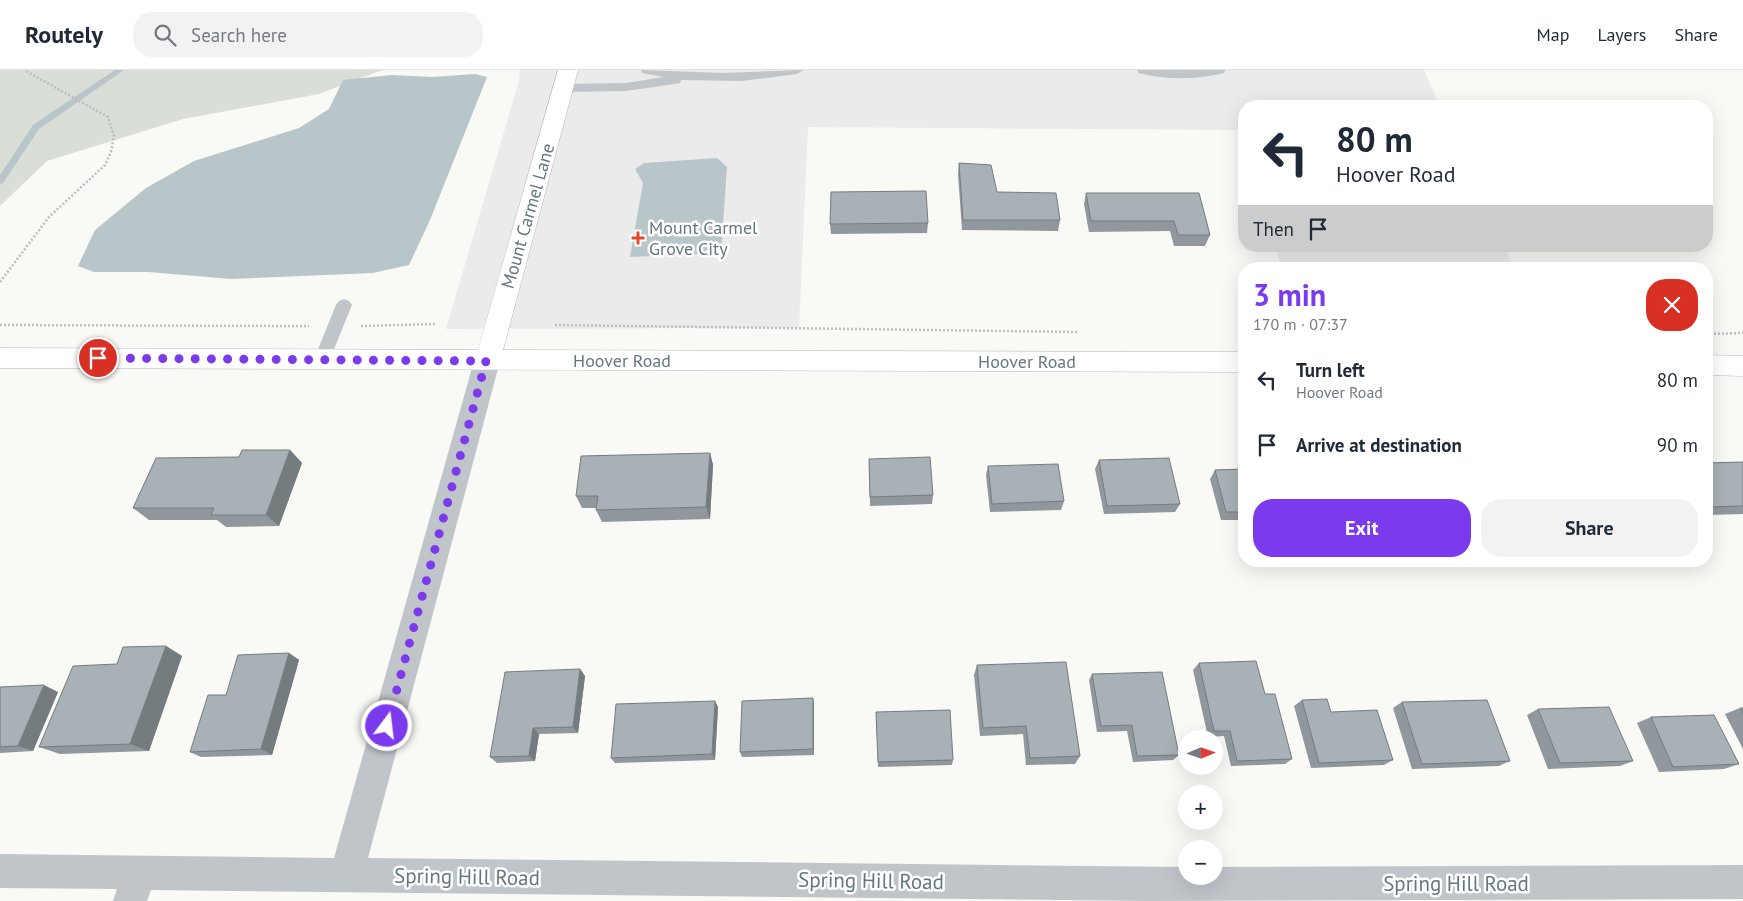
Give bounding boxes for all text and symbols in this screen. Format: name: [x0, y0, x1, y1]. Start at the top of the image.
search box: [133, 12, 483, 57]
text: Routely: [25, 19, 103, 50]
icon: search: [151, 21, 179, 49]
text: Search here: [191, 23, 287, 47]
text: Map: [1537, 23, 1569, 46]
text: Layers: [1597, 23, 1646, 46]
text: Share: [1674, 23, 1718, 46]
text: 80 m: [1336, 116, 1413, 162]
icon: left: [1253, 120, 1318, 185]
street label: Mount Carmel Lane: [496, 141, 559, 291]
text: Hoover Road: [1336, 160, 1456, 188]
icon: arrive: [1304, 215, 1332, 243]
place label: Mount Carmel Grove City: [649, 216, 758, 260]
text: Then: [1253, 217, 1294, 241]
marker: Mount Carmel Grove City: [631, 231, 645, 245]
text: 3 min: [1253, 275, 1326, 314]
button: close: [1646, 279, 1698, 331]
text: 170 m · 07:37: [1253, 314, 1348, 334]
pin: [77, 337, 119, 379]
icon: arrive: [84, 344, 112, 372]
street label: Hoover Road: [573, 349, 671, 372]
street label: Hoover Road: [978, 350, 1076, 373]
text: Turn left: [1296, 358, 1365, 382]
icon: left: [1253, 366, 1281, 394]
text: 80 m: [1657, 368, 1698, 392]
text: Hoover Road: [1296, 382, 1383, 402]
icon: arrive: [1253, 431, 1281, 459]
text: Arrive at destination: [1296, 433, 1462, 457]
text: 90 m: [1657, 433, 1698, 457]
button: Exit: [1253, 499, 1471, 557]
button: Share: [1481, 499, 1698, 557]
position arrow: [360, 699, 412, 751]
north arrow: [1178, 730, 1222, 775]
map controls: [1178, 730, 1223, 885]
button: +: [1178, 785, 1223, 830]
button: −: [1178, 840, 1223, 885]
street label: Spring Hill Road: [394, 862, 540, 891]
street label: Spring Hill Road: [798, 866, 944, 895]
street label: Spring Hill Road: [1383, 870, 1529, 897]

